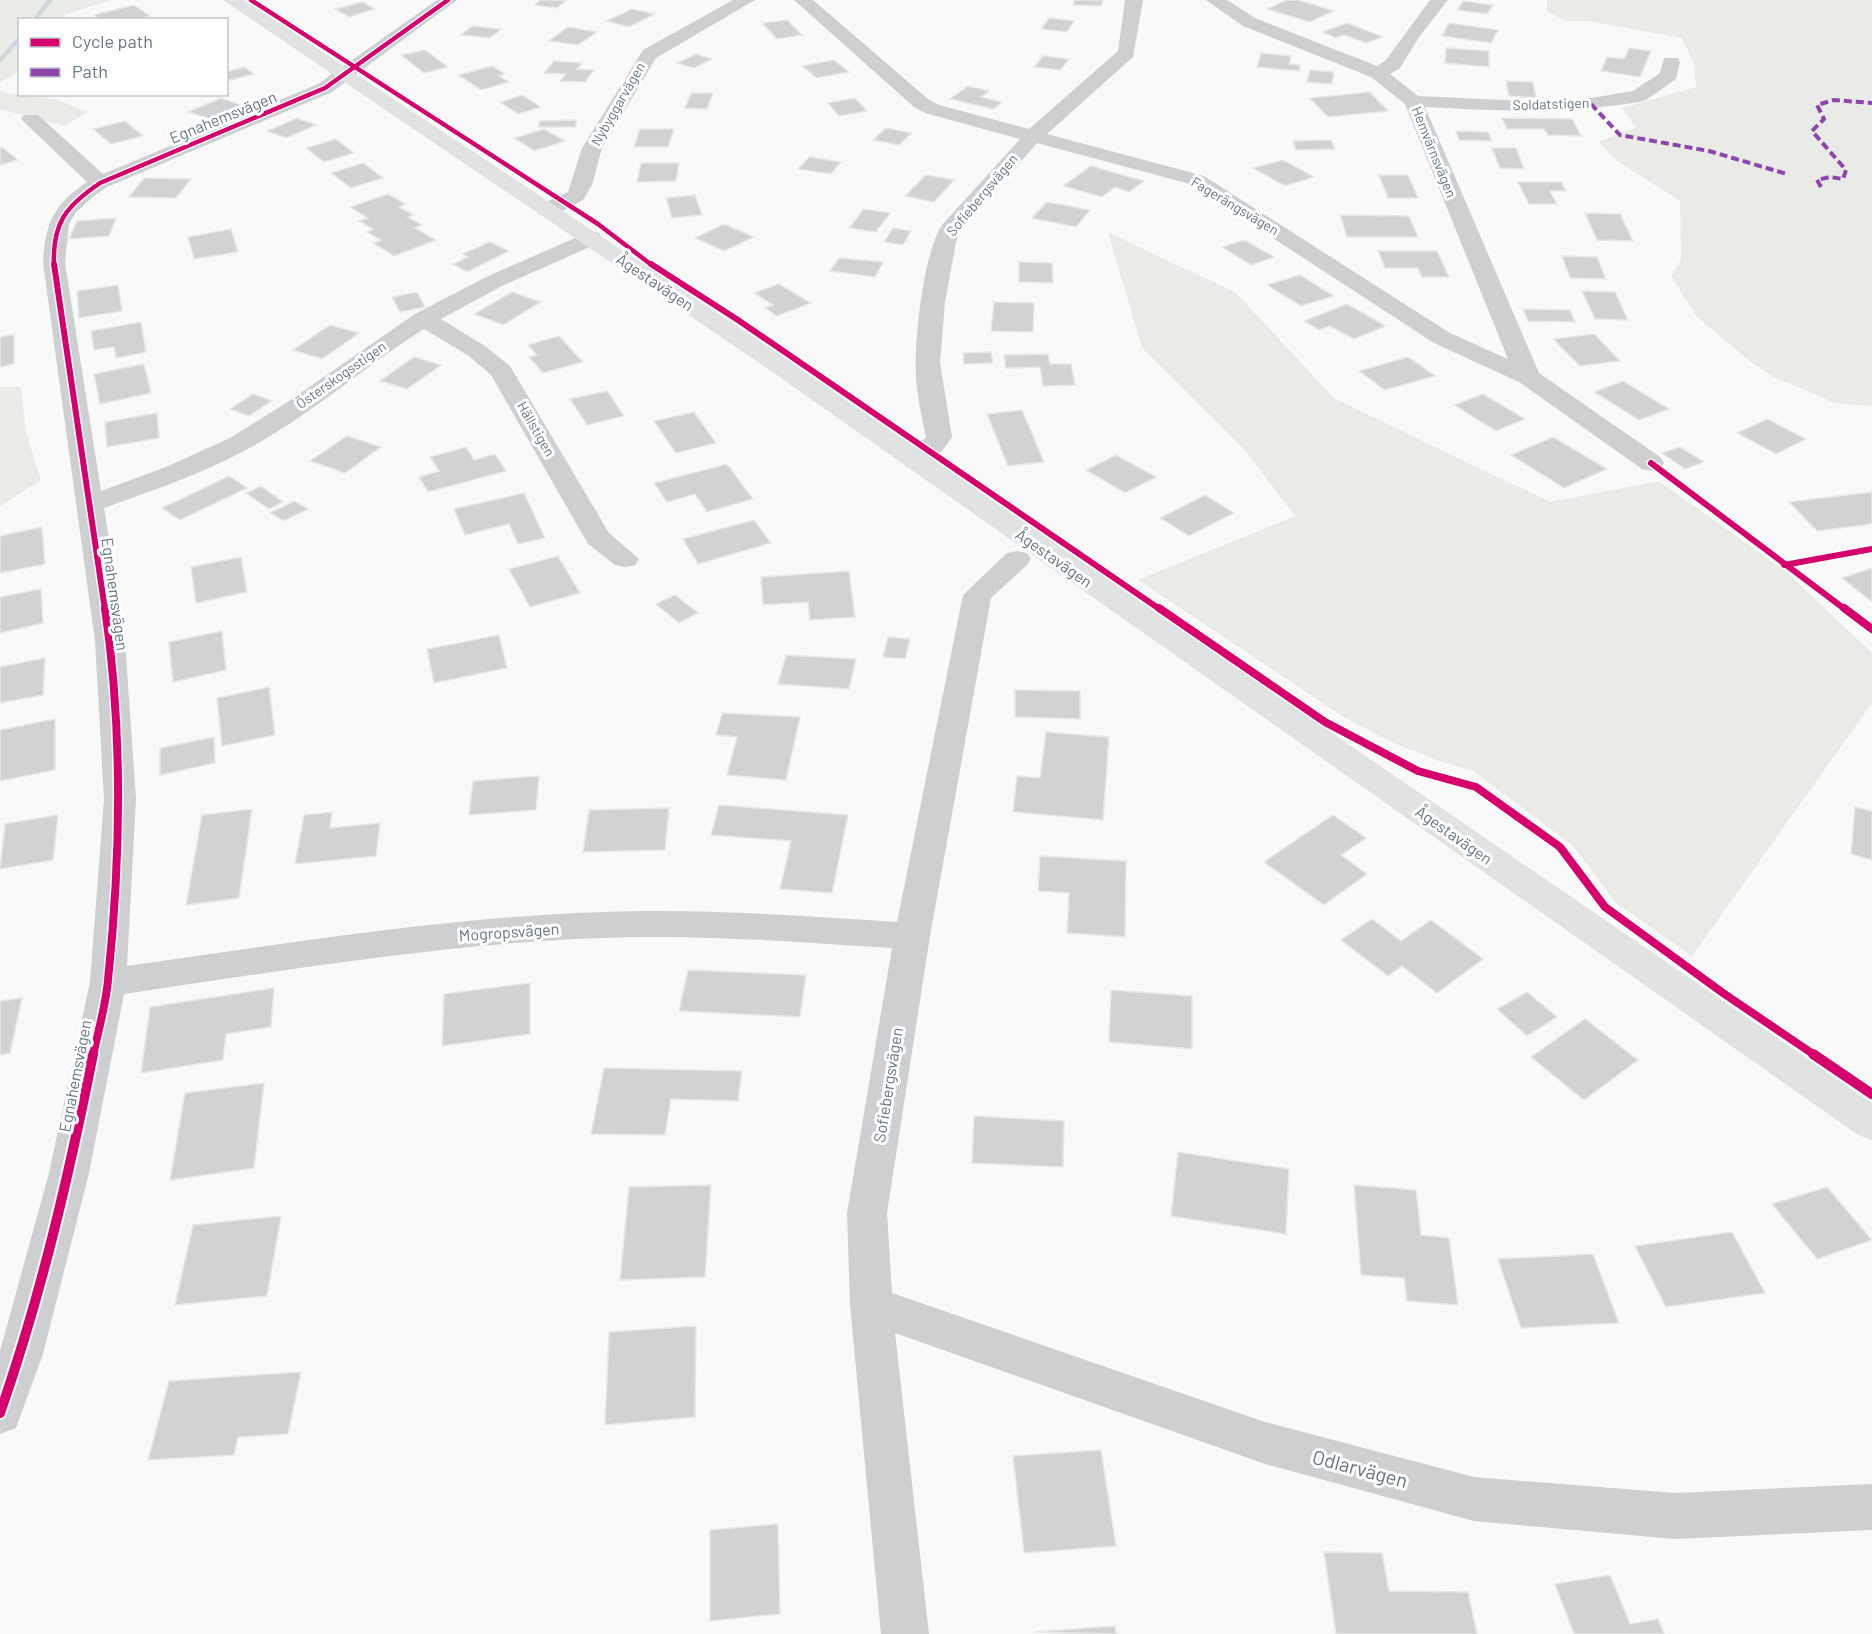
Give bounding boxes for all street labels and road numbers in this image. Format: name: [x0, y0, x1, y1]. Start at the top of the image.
street label: Nybyggarvägen: [587, 59, 648, 148]
street label: Egnahemsvägen: [166, 86, 279, 147]
street label: Soldatstigen: [1512, 94, 1590, 113]
street label: Hemvärnsvägen: [1408, 104, 1460, 200]
street label: Sofiebergsvägen: [942, 150, 1021, 239]
street label: Fagerängsvägen: [1188, 173, 1282, 238]
street label: Ågestavägen: [613, 249, 698, 314]
street label: Österskogsstigen: [293, 337, 389, 412]
street label: Hällstigen: [514, 398, 559, 459]
street label: Ågestavägen: [1012, 524, 1096, 591]
street label: Egnahemsvägen: [98, 536, 133, 652]
street label: Ågestavägen: [1412, 801, 1496, 868]
street label: Mogropsvägen: [458, 919, 560, 944]
street label: Egnahemsvägen: [54, 1018, 95, 1134]
street label: Sofiebergsvägen: [869, 1026, 906, 1144]
street label: Odlarvägen: [1310, 1444, 1411, 1492]

